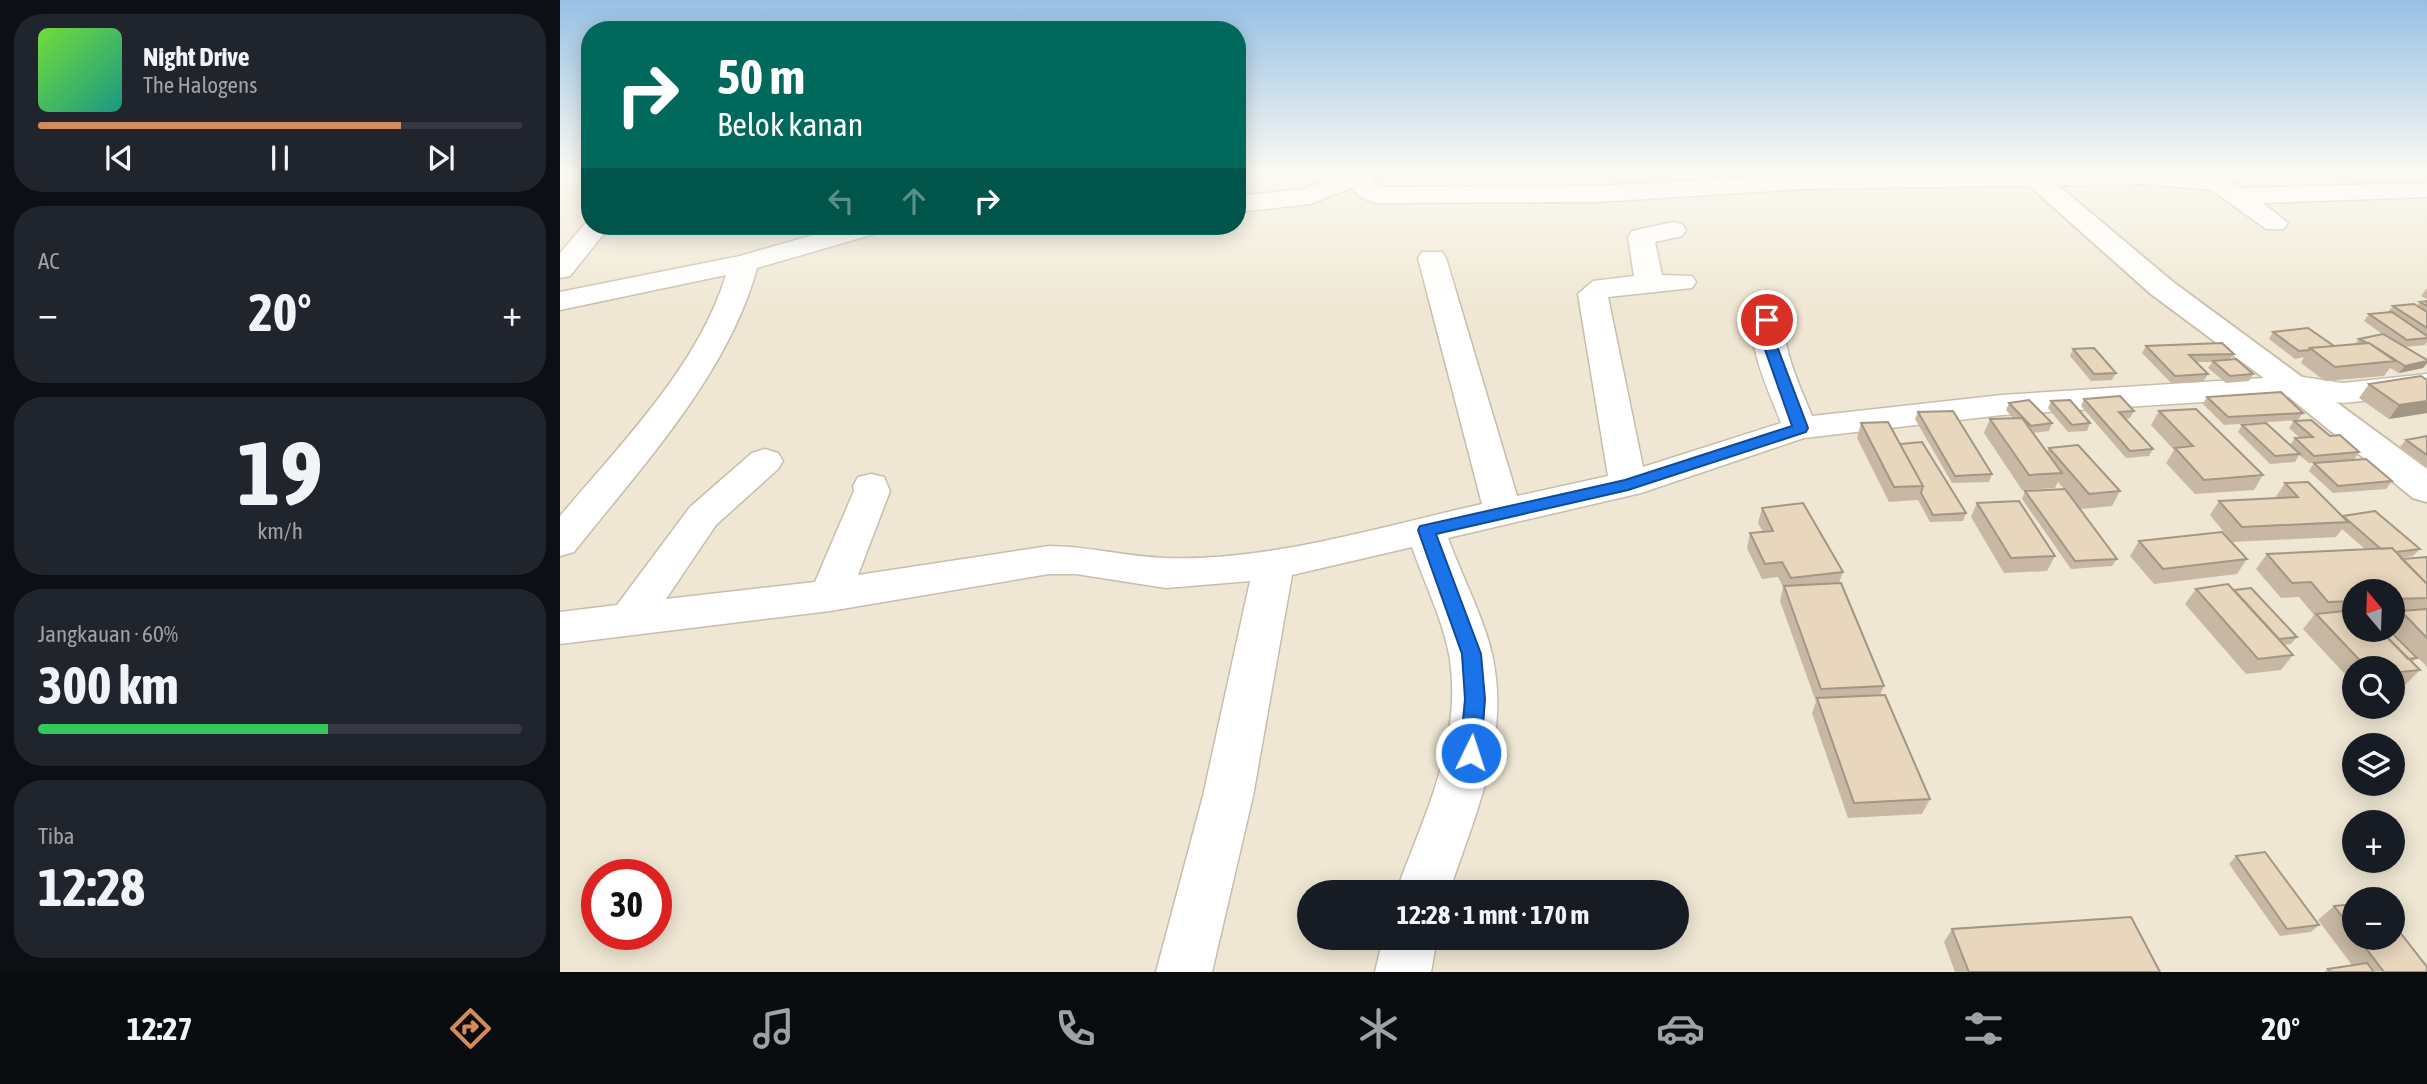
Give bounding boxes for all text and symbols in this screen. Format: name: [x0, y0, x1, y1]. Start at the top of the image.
text: Night Drive: [143, 42, 250, 72]
text: 50 m: [717, 48, 805, 104]
icon: right: [602, 49, 693, 140]
text: The Halogens: [143, 72, 257, 98]
text: Belok kanan: [717, 106, 863, 143]
icon: previous: [100, 139, 138, 177]
icon: pause: [261, 139, 299, 177]
icon: next: [422, 139, 460, 177]
icon: left: [822, 182, 860, 220]
icon: ahead: [895, 182, 933, 220]
icon: right: [968, 182, 1006, 220]
text: AC: [38, 248, 60, 274]
text: 20°: [248, 282, 312, 342]
pin: [1737, 290, 1797, 350]
text: −: [38, 291, 58, 334]
text: +: [502, 291, 522, 334]
icon: arrive: [1748, 301, 1786, 339]
text: 19: [237, 420, 323, 524]
text: km/h: [257, 518, 303, 544]
north arrow: [2342, 579, 2404, 642]
map controls: [2342, 579, 2405, 950]
text: Jangkauan · 60%: [38, 621, 178, 647]
text: 300 km: [38, 655, 179, 715]
button: search: [2342, 656, 2405, 719]
position arrow: [1434, 716, 1508, 790]
button: layers: [2342, 733, 2405, 796]
button: +: [2342, 810, 2405, 873]
text: Tiba: [38, 823, 75, 849]
text: 12:28: [38, 857, 145, 917]
speed limit sign: 30: [581, 859, 672, 950]
button: −: [2342, 887, 2405, 950]
text: 12:28 · 1 mnt · 170 m: [1397, 900, 1589, 930]
icon: directions: [446, 1004, 495, 1053]
icon: music: [749, 1004, 798, 1053]
icon: phone: [1051, 1004, 1100, 1053]
icon: climate: [1354, 1004, 1403, 1053]
icon: car: [1656, 1004, 1705, 1053]
icon: filters: [1959, 1004, 2008, 1053]
text: 12:27: [127, 1010, 193, 1047]
text: 20°: [2261, 1010, 2300, 1047]

